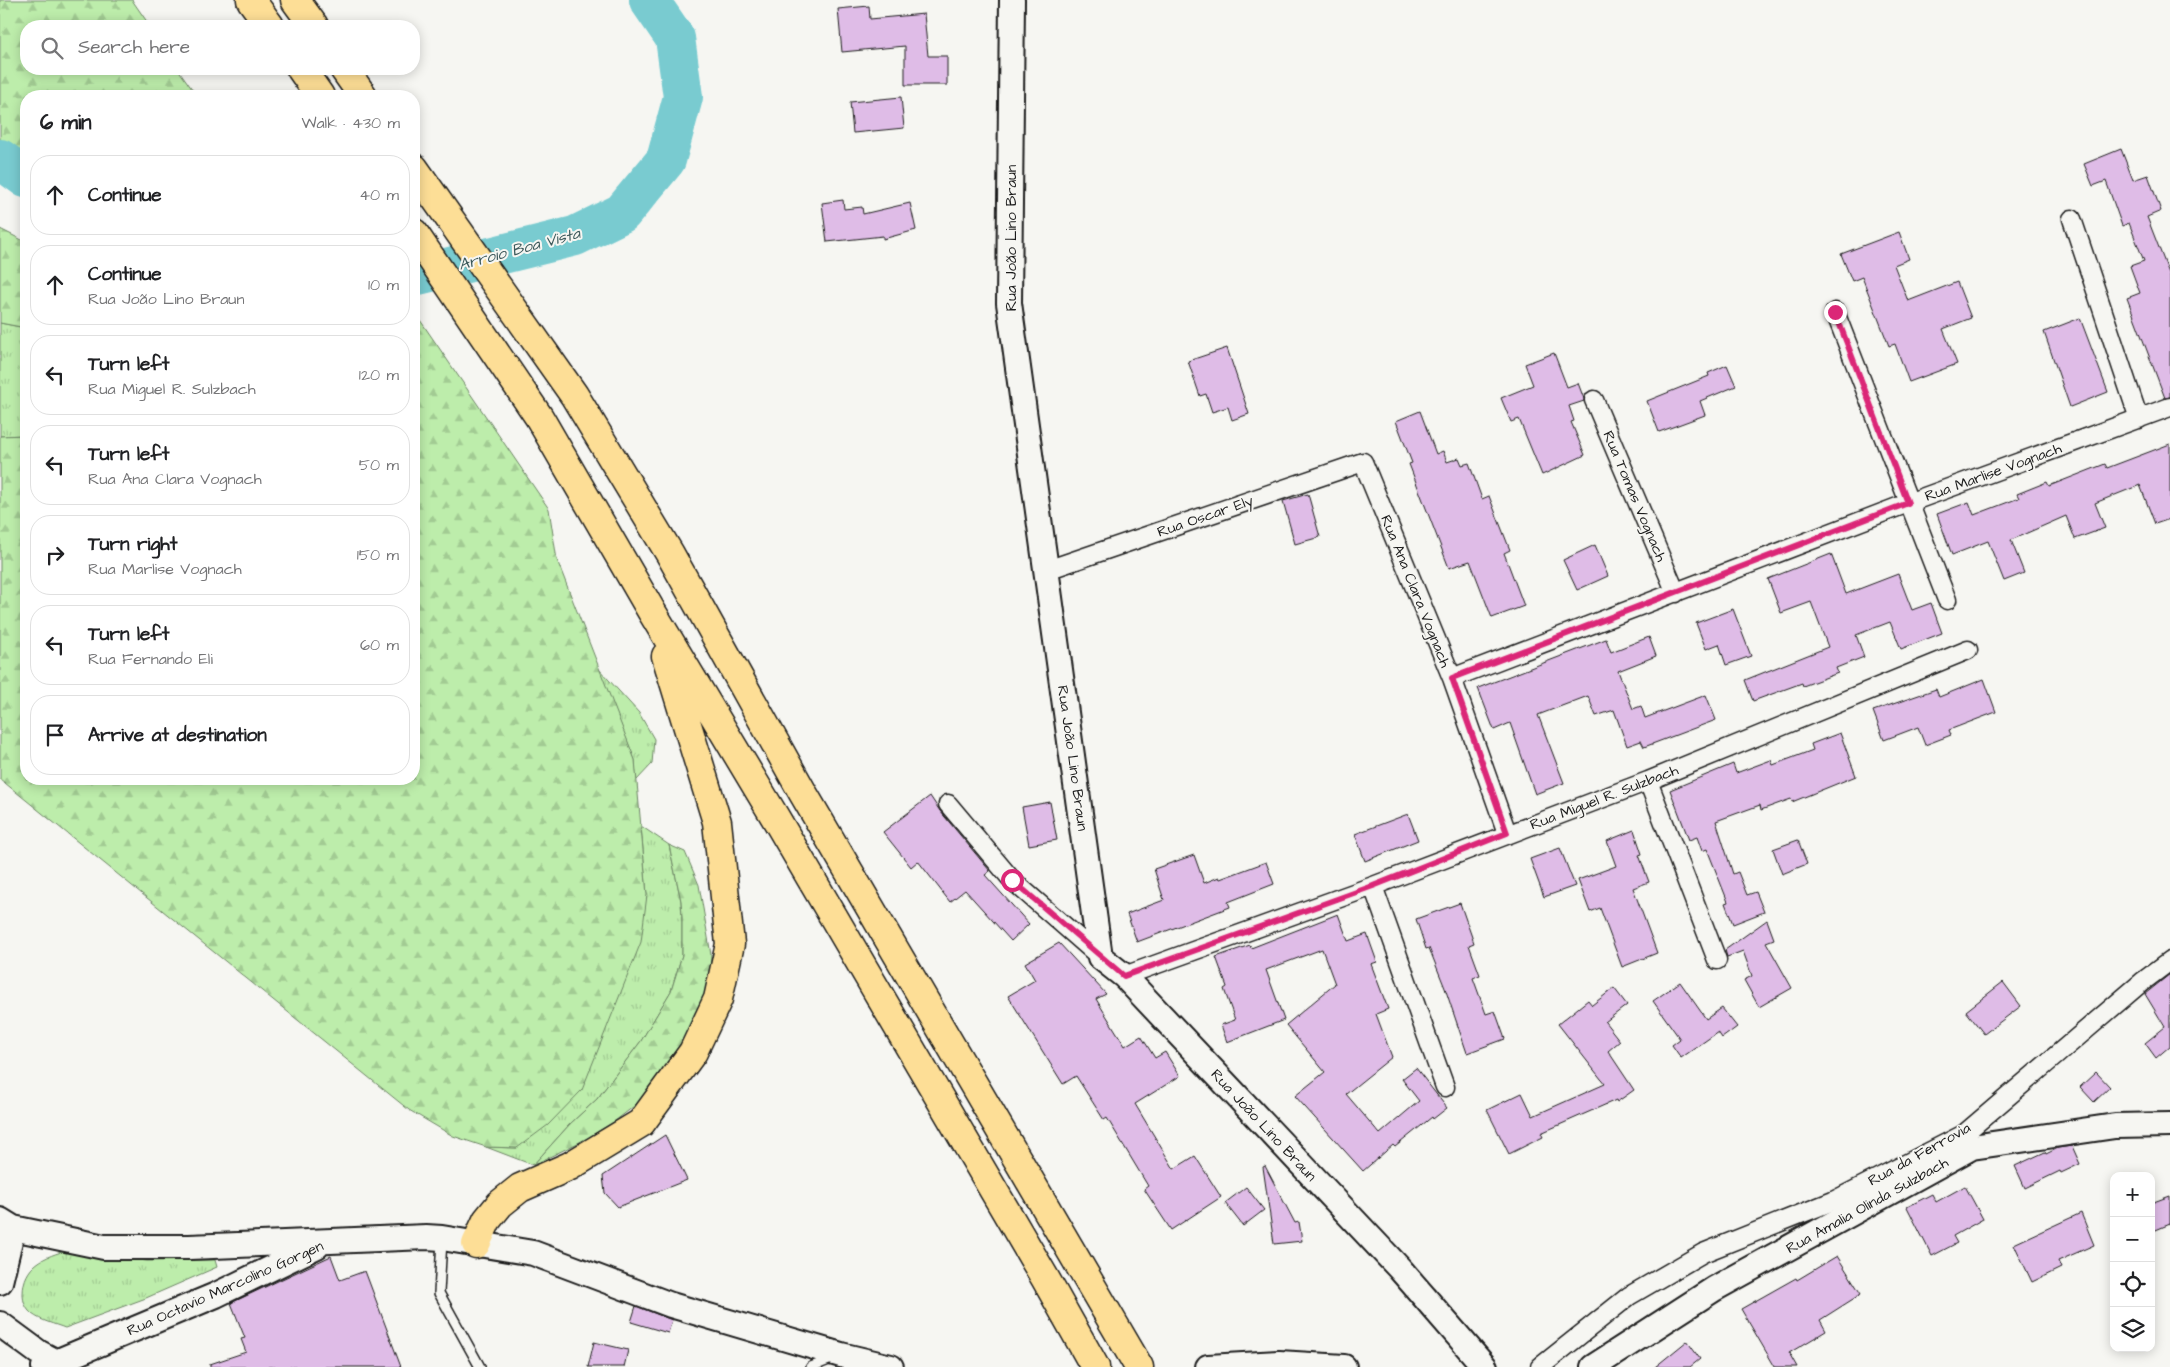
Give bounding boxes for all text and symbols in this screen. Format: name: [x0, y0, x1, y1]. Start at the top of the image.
search box: [20, 20, 420, 75]
icon: search: [38, 34, 66, 62]
text: Search here: [78, 34, 190, 61]
text: 6 min: [40, 108, 92, 137]
text: Walk · 430 m: [301, 112, 400, 134]
street label: Rua João Lino Braun: [1001, 164, 1022, 311]
icon: ahead: [41, 181, 69, 209]
text: Continue: [88, 182, 162, 209]
text: 40 m: [359, 184, 399, 206]
water label: Arroio Boa Vista: [456, 222, 583, 276]
text: Continue: [88, 261, 162, 288]
icon: ahead: [41, 271, 69, 299]
text: 10 m: [368, 274, 399, 296]
text: Rua João Lino Braun: [88, 288, 244, 310]
route end: [1824, 301, 1847, 324]
text: Turn left: [88, 351, 169, 378]
icon: left: [41, 361, 69, 389]
text: 120 m: [359, 364, 399, 386]
text: Rua Miguel R. Sulzbach: [88, 378, 256, 400]
street label: Rua Tomas Vognach: [1597, 428, 1672, 566]
street label: Rua Marlise Vognach: [1922, 438, 2065, 508]
text: Turn left: [88, 441, 169, 468]
icon: left: [41, 451, 69, 479]
text: 50 m: [359, 454, 399, 476]
text: Rua Ana Clara Vognach: [88, 468, 262, 490]
street label: Rua Oscar Ely: [1154, 490, 1256, 544]
street label: Rua Ana Clara Vognach: [1374, 512, 1456, 672]
text: Turn right: [88, 531, 177, 558]
icon: right: [41, 541, 69, 569]
text: 150 m: [357, 544, 399, 566]
text: Rua Marlise Vognach: [88, 558, 242, 580]
text: Turn left: [88, 621, 169, 648]
icon: left: [41, 631, 69, 659]
text: 60 m: [360, 634, 399, 656]
text: Rua Fernando Eli: [88, 648, 213, 670]
street label: Rua João Lino Braun: [1052, 684, 1093, 833]
icon: arrive: [41, 721, 69, 749]
text: Arrive at destination: [88, 722, 267, 749]
street label: Rua Miguel R. Sulzbach: [1527, 759, 1682, 836]
route start: [1001, 869, 1024, 892]
street label: Rua João Lino Braun: [1206, 1065, 1322, 1187]
street label: Rua da Ferrovia: [1864, 1117, 1975, 1191]
street label: Rua Amalia Olinda Sulzbach: [1782, 1152, 1953, 1259]
map controls: [2110, 1172, 2155, 1352]
button: +: [2110, 1172, 2155, 1217]
button: −: [2110, 1217, 2155, 1262]
street label: Rua Octavio Marcolino Gorgen: [124, 1235, 328, 1342]
button: locate: [2110, 1262, 2155, 1307]
button: layers: [2110, 1307, 2155, 1352]

